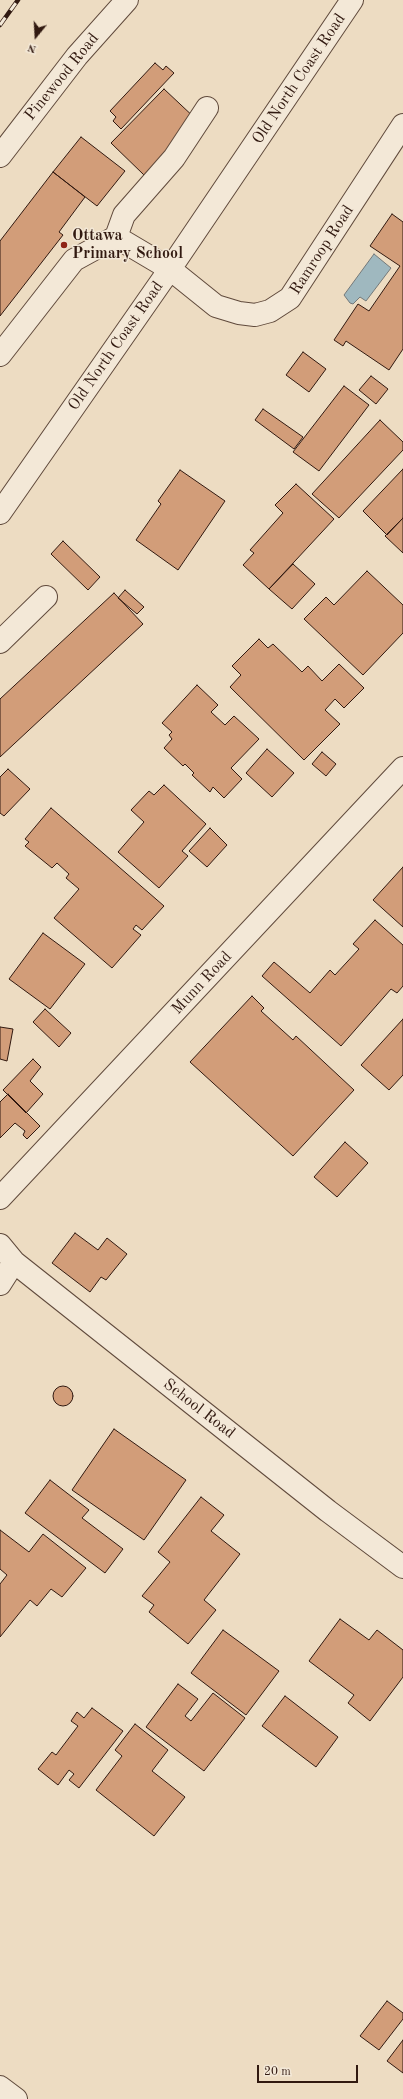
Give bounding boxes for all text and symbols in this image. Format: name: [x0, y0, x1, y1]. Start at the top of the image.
street label: Old North Coast Road: [248, 10, 350, 148]
north arrow: [16, 16, 56, 56]
street label: Pinewood Road: [21, 29, 103, 125]
text: N: [26, 41, 38, 54]
street label: Ramroop Road: [286, 202, 358, 298]
place label: Ottawa Primary School: [72, 226, 183, 264]
marker: Ottawa Primary School: [59, 240, 69, 250]
street label: Old North Coast Road: [64, 278, 168, 414]
street label: Munn Road: [168, 947, 236, 1019]
street label: School Road: [159, 1375, 239, 1443]
scale bar: [259, 2057, 360, 2083]
text: 20 m: [264, 2066, 291, 2078]

